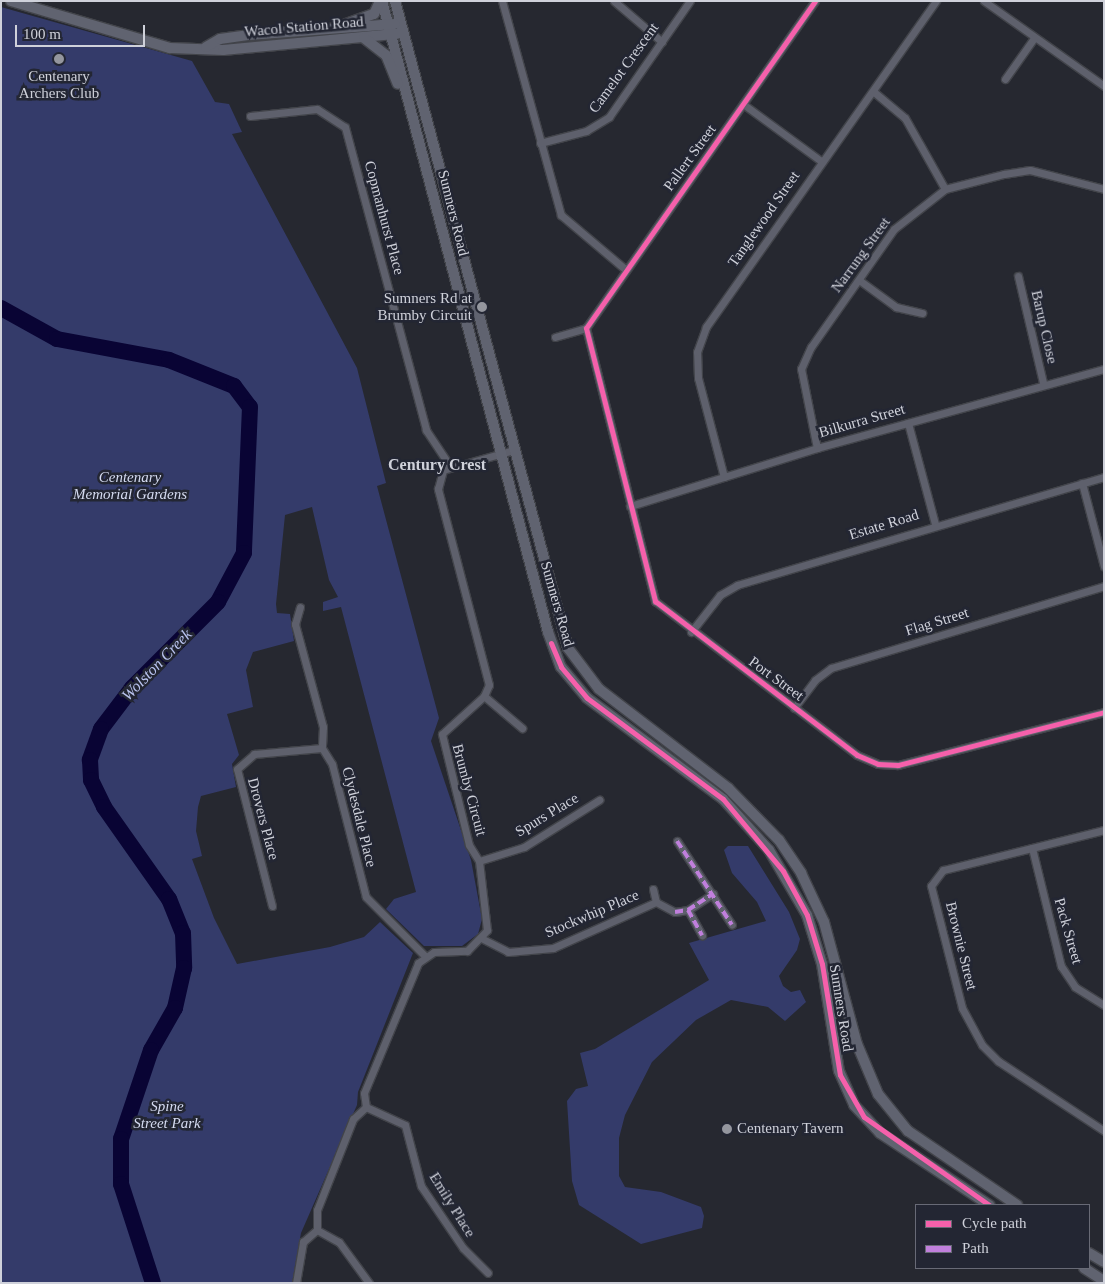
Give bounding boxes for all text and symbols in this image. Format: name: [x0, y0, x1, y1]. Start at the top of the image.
street label: Wacol Station Road: [244, 13, 364, 41]
scale bar: [18, 15, 148, 47]
street label: Camelot Crescent: [585, 19, 663, 117]
text: 100 m: [23, 26, 61, 42]
marker: Centenary Archers Club: [53, 53, 65, 65]
place label: Centenary Archers Club: [19, 67, 99, 102]
street label: Pallert Street: [660, 121, 720, 195]
street label: Copmanhurst Place: [360, 159, 408, 277]
street label: Sumners Road: [434, 168, 472, 258]
street label: Tanglewood Street: [724, 168, 804, 270]
street label: Narrung Street: [828, 214, 894, 296]
place label: Sumners Rd at Brumby Circuit: [377, 289, 472, 324]
street label: Barup Close: [1027, 289, 1061, 365]
marker: Sumners Rd at Brumby Circuit: [476, 301, 488, 313]
street label: Bilkurra Street: [817, 400, 907, 442]
district label: Century Crest: [388, 455, 486, 475]
park label: Centenary Memorial Gardens: [73, 468, 187, 503]
street label: Estate Road: [847, 506, 921, 544]
street label: Sumners Road: [536, 559, 578, 649]
street label: Flag Street: [903, 604, 971, 640]
water label: Wolston Creek: [118, 625, 196, 705]
street label: Port Street: [745, 653, 807, 705]
street label: Brumby Circuit: [448, 742, 490, 838]
street label: Clydesdale Place: [338, 765, 380, 869]
street label: Drovers Place: [243, 776, 283, 862]
street label: Spurs Place: [512, 789, 582, 841]
street label: Stockwhip Place: [542, 886, 642, 942]
street label: Pack Street: [1050, 896, 1086, 966]
street label: Brownie Street: [941, 900, 981, 992]
street label: Sumners Road: [825, 963, 857, 1053]
park label: Spine Street Park: [133, 1097, 201, 1132]
place label: Centenary Tavern: [737, 1120, 844, 1138]
marker: Centenary Tavern: [721, 1123, 733, 1135]
street label: Emily Place: [425, 1169, 479, 1241]
legend: [915, 1204, 1090, 1269]
text: Cycle path: [962, 1215, 1027, 1231]
text: Path: [962, 1240, 989, 1256]

